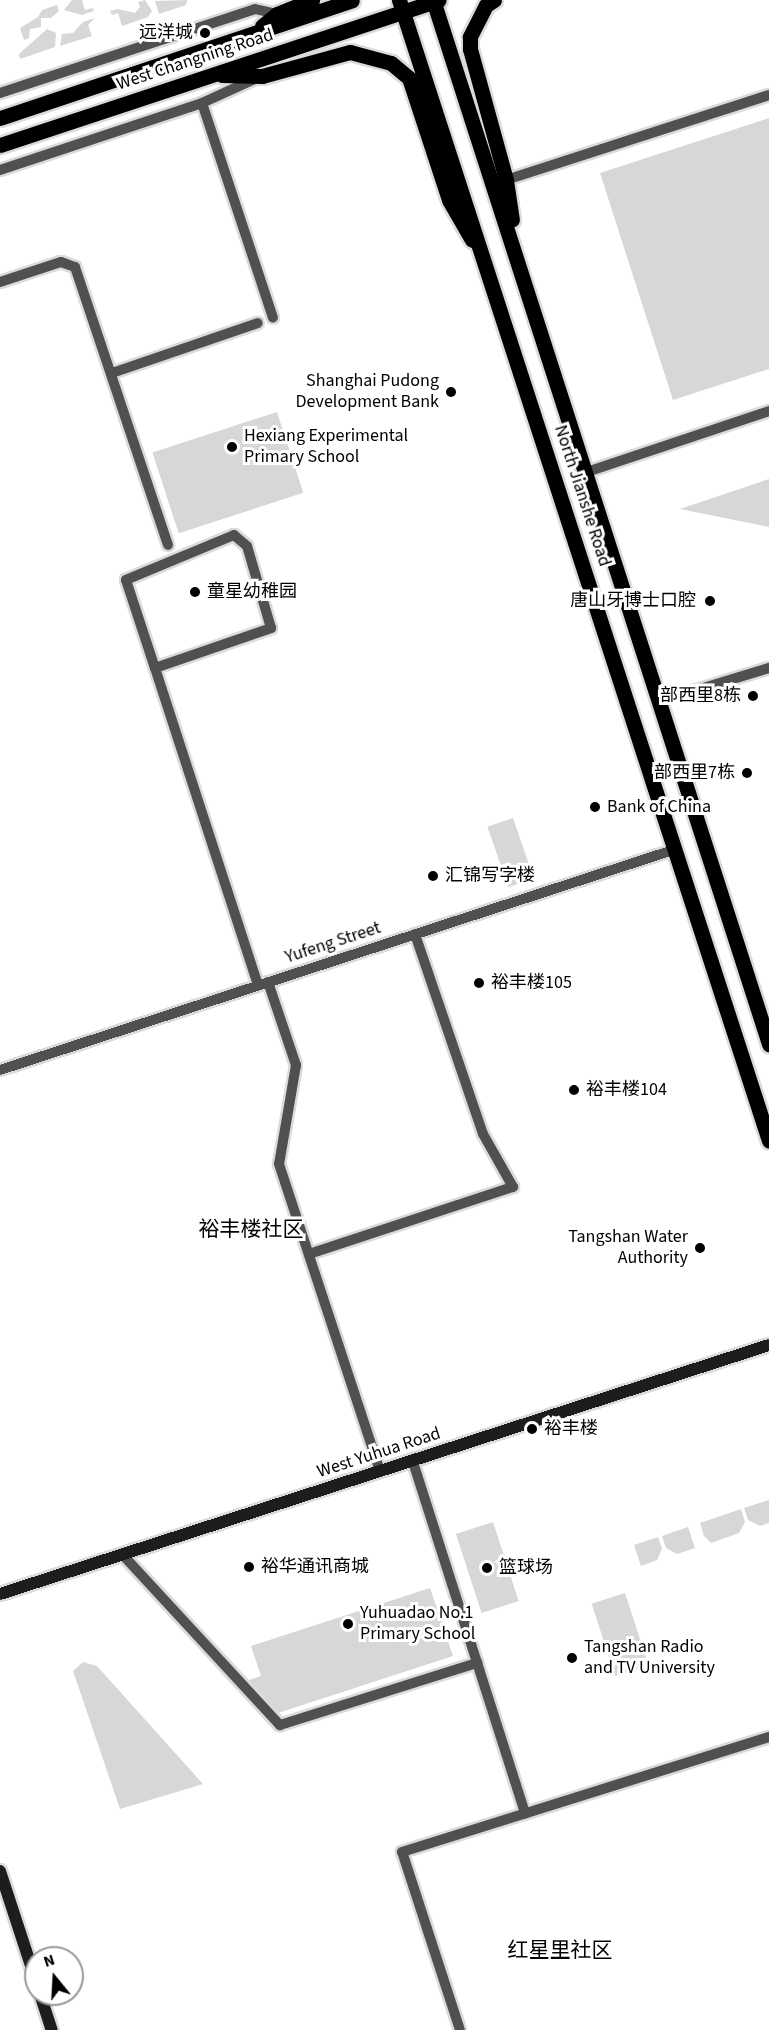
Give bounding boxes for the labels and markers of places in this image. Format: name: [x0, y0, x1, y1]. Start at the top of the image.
place label: 远洋城: [139, 22, 193, 44]
marker: 远洋城: [198, 26, 212, 40]
place label: Shanghai Pudong Development Bank: [296, 371, 439, 413]
marker: Shanghai Pudong Development Bank: [444, 385, 458, 399]
place label: Hexiang Experimental Primary School: [244, 426, 408, 468]
marker: Hexiang Experimental Primary School: [225, 440, 239, 454]
place label: 童星幼稚园: [207, 581, 297, 603]
marker: 童星幼稚园: [188, 585, 202, 599]
place label: 唐山牙博士口腔: [570, 590, 696, 612]
marker: 唐山牙博士口腔: [701, 592, 719, 610]
place label: 部西里8栋: [660, 685, 741, 707]
marker: 部西里8栋: [746, 689, 760, 703]
place label: 部西里7栋: [654, 762, 735, 784]
marker: 部西里7栋: [740, 766, 754, 780]
place label: Bank of China: [607, 796, 711, 818]
marker: Bank of China: [588, 800, 602, 814]
place label: 汇锦写字楼: [445, 865, 535, 887]
marker: 汇锦写字楼: [426, 869, 440, 883]
place label: 裕丰楼105: [491, 972, 572, 994]
marker: 裕丰楼105: [472, 976, 486, 990]
place label: 裕丰楼104: [586, 1079, 667, 1101]
marker: 裕丰楼104: [567, 1083, 581, 1097]
place label: Tangshan Water Authority: [568, 1227, 688, 1270]
marker: Tangshan Water Authority: [693, 1241, 707, 1255]
place label: 裕丰楼: [544, 1418, 598, 1440]
marker: 裕丰楼: [525, 1422, 539, 1436]
place label: 裕华通讯商城: [261, 1556, 369, 1578]
place label: 篮球场: [499, 1557, 553, 1579]
marker: 裕华通讯商城: [242, 1560, 256, 1574]
marker: 篮球场: [480, 1561, 494, 1575]
place label: Yuhuadao No.1 Primary School: [360, 1603, 475, 1646]
marker: Yuhuadao No.1 Primary School: [341, 1617, 355, 1631]
place label: Tangshan Radio and TV University: [584, 1637, 715, 1680]
marker: Tangshan Radio and TV University: [565, 1651, 579, 1665]

